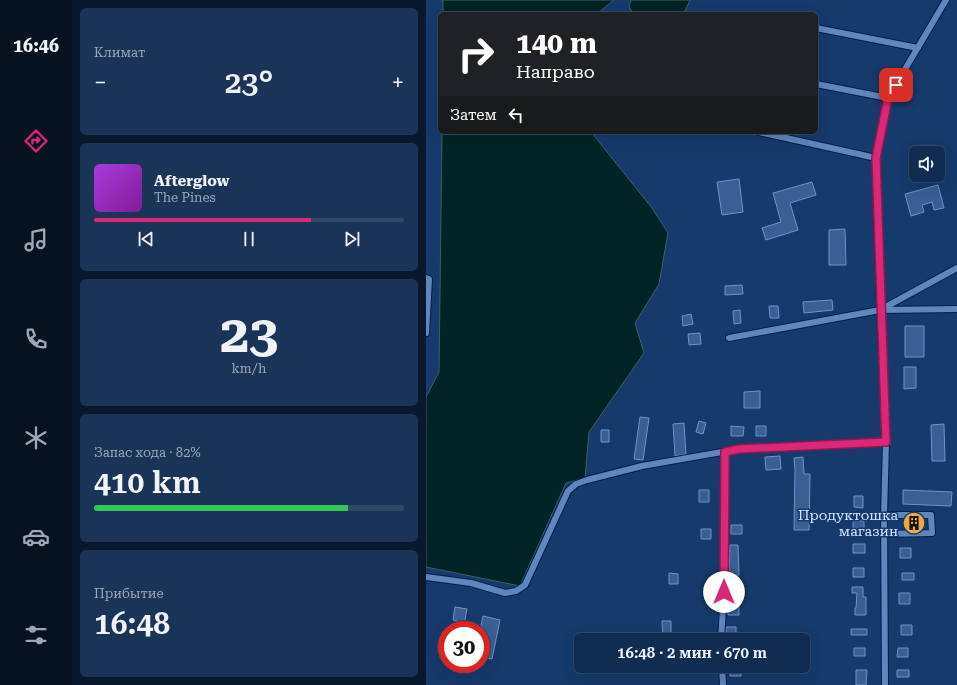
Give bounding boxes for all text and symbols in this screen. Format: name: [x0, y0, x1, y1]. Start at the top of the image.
text: 140 m: [516, 27, 597, 60]
icon: right: [450, 28, 502, 80]
text: 16:46: [13, 35, 59, 56]
text: Климат: [94, 45, 145, 60]
text: Направо: [516, 61, 595, 82]
text: 23°: [225, 65, 273, 100]
pin: [879, 68, 913, 102]
text: −: [94, 70, 106, 95]
text: +: [392, 70, 404, 95]
icon: arrive: [885, 74, 907, 96]
icon: left: [505, 104, 527, 126]
text: Затем: [450, 106, 497, 124]
icon: directions: [22, 127, 50, 155]
map controls: [909, 146, 945, 182]
button: sound: [909, 146, 945, 182]
text: Afterglow: [154, 172, 229, 190]
text: The Pines: [154, 190, 216, 205]
icon: music: [22, 226, 50, 254]
icon: previous: [135, 228, 157, 250]
icon: pause: [238, 228, 260, 250]
icon: next: [341, 228, 363, 250]
text: 23: [220, 304, 278, 365]
icon: phone: [22, 325, 50, 353]
text: km/h: [232, 361, 266, 376]
icon: climate: [22, 424, 50, 452]
text: Запас хода · 82%: [94, 445, 201, 460]
text: 410 km: [94, 465, 201, 500]
place label: Продуктошка магазин: [798, 507, 898, 539]
building icon: Продуктошка магазин: [901, 510, 927, 536]
icon: car: [22, 523, 50, 551]
position arrow: [703, 571, 745, 613]
text: Прибытие: [94, 586, 164, 601]
text: 16:48: [94, 606, 170, 641]
icon: filters: [22, 621, 50, 649]
speed limit sign: 30: [438, 621, 490, 673]
text: 16:48 · 2 мин · 670 m: [617, 644, 767, 662]

